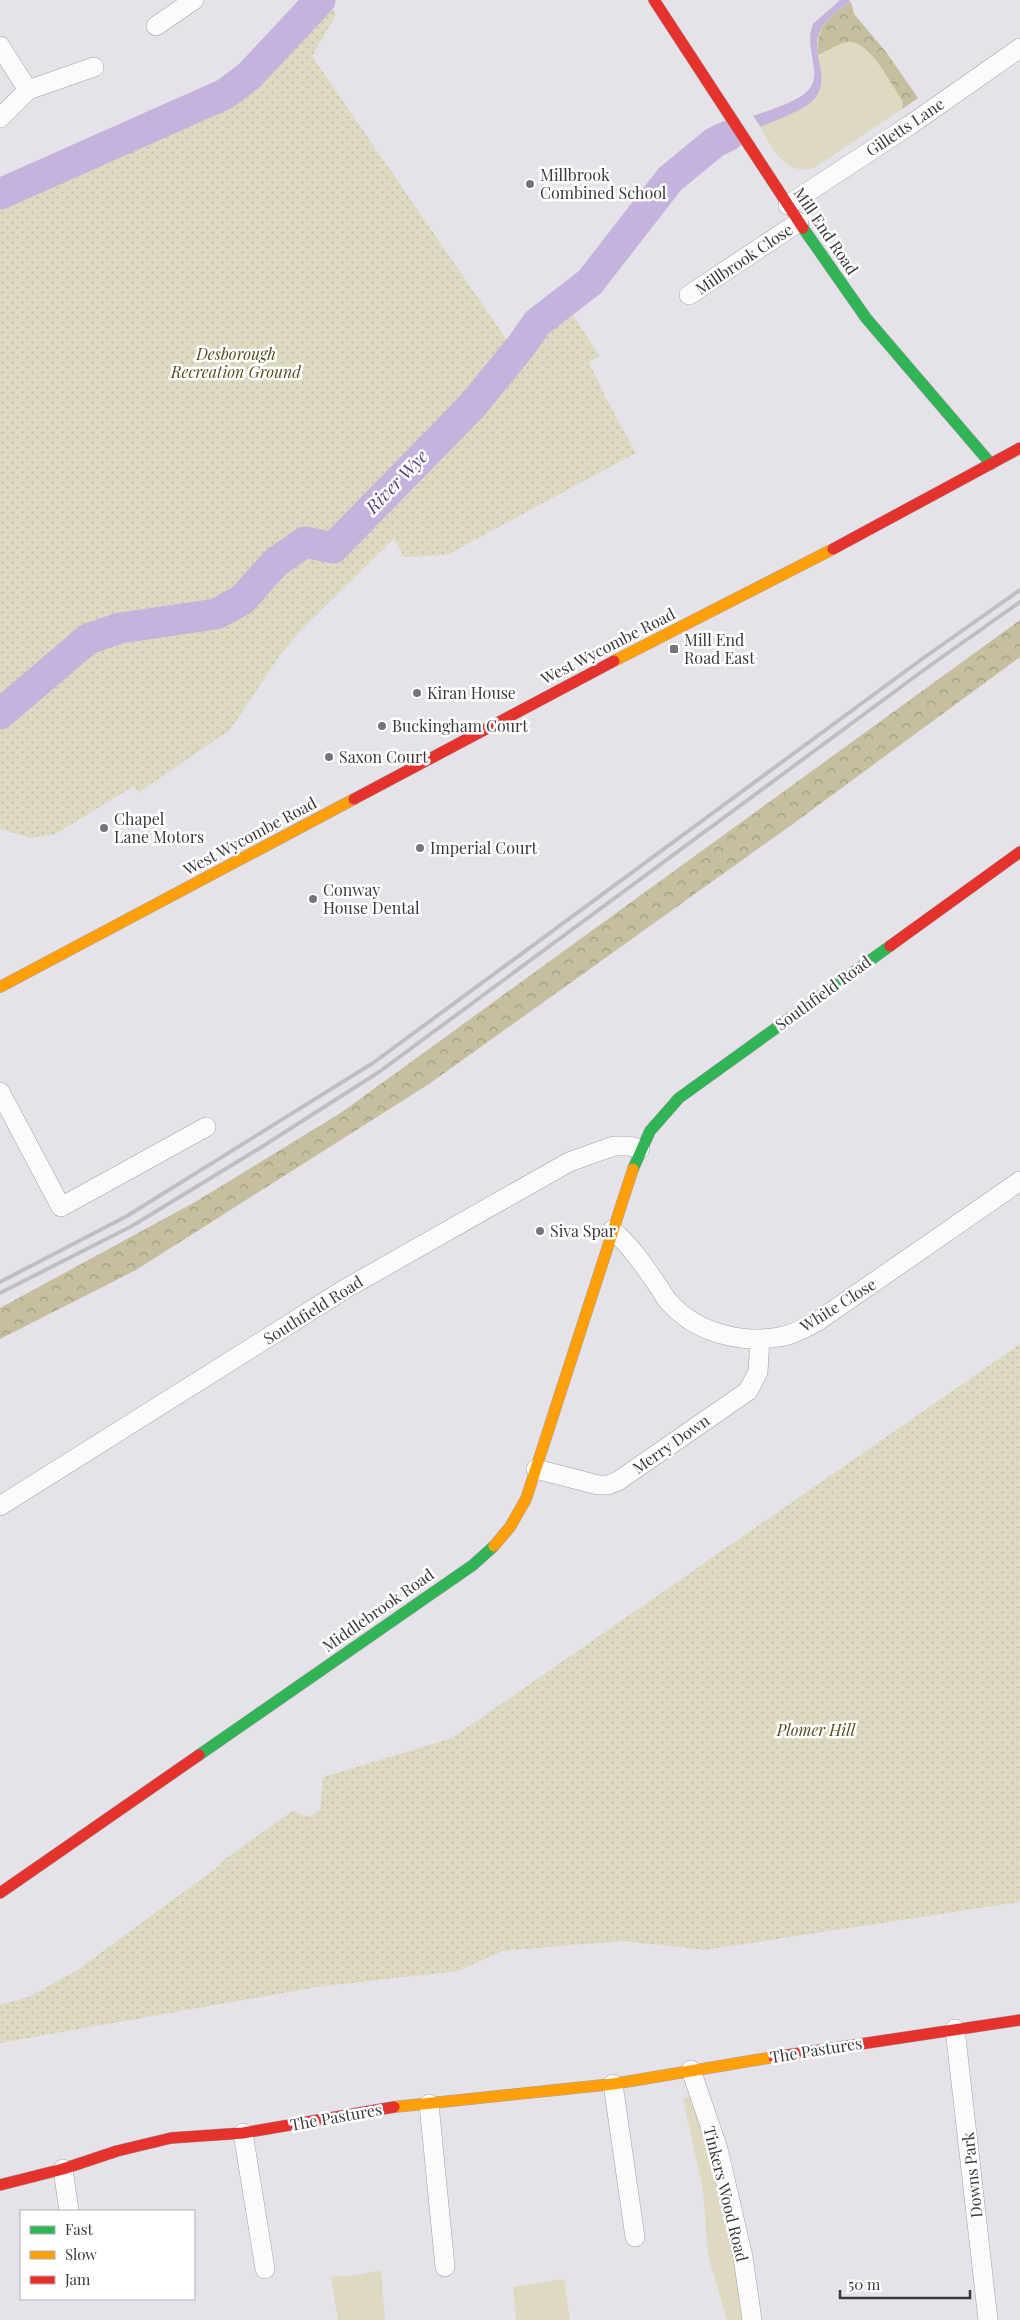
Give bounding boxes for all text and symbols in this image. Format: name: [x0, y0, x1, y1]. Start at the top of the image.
street label: Gilletts Lane: [862, 93, 948, 160]
place label: Millbrook Combined School: [540, 164, 667, 203]
marker: Millbrook Combined School: [524, 178, 536, 190]
street label: Mill End Road: [790, 183, 863, 278]
street label: Millbrook Close: [691, 218, 796, 299]
park label: Desborough Recreation Ground: [170, 343, 302, 382]
water label: River Wye: [359, 444, 433, 519]
street label: West Wycombe Road: [536, 603, 678, 689]
place label: Mill End Road East: [684, 629, 755, 668]
marker: Mill End Road East: [668, 643, 680, 655]
place label: Kiran House: [427, 682, 516, 703]
marker: Kiran House: [411, 687, 423, 699]
place label: Buckingham Court: [392, 715, 528, 736]
marker: Buckingham Court: [376, 720, 388, 732]
place label: Saxon Court: [339, 746, 428, 767]
marker: Saxon Court: [323, 751, 335, 763]
street label: West Wycombe Road: [179, 792, 320, 880]
place label: Chapel Lane Motors: [114, 808, 204, 847]
marker: Chapel Lane Motors: [98, 822, 110, 834]
place label: Imperial Court: [430, 837, 538, 858]
marker: Imperial Court: [414, 842, 426, 854]
place label: Conway House Dental: [323, 879, 420, 918]
marker: Conway House Dental: [307, 893, 319, 905]
street label: Southfield Road: [770, 951, 875, 1035]
place label: Siva Spar: [550, 1220, 616, 1241]
marker: Siva Spar: [534, 1225, 546, 1237]
street label: Southfield Road: [259, 1270, 367, 1349]
street label: White Close: [795, 1273, 880, 1337]
street label: Merry Down: [628, 1409, 714, 1478]
street label: Middlebrook Road: [318, 1563, 438, 1656]
park label: Plomer Hill: [776, 1719, 856, 1740]
street label: The Pastures: [768, 2032, 863, 2067]
street label: The Pastures: [288, 2098, 383, 2135]
street label: Tinkers Wood Road: [699, 2124, 753, 2264]
street label: Downs Park: [957, 2131, 986, 2219]
legend: [20, 2210, 195, 2300]
text: Fast: [65, 2219, 94, 2239]
text: Slow: [65, 2244, 97, 2264]
scale bar: [840, 2268, 970, 2300]
text: Jam: [64, 2269, 91, 2289]
text: 50 m: [848, 2274, 881, 2294]

